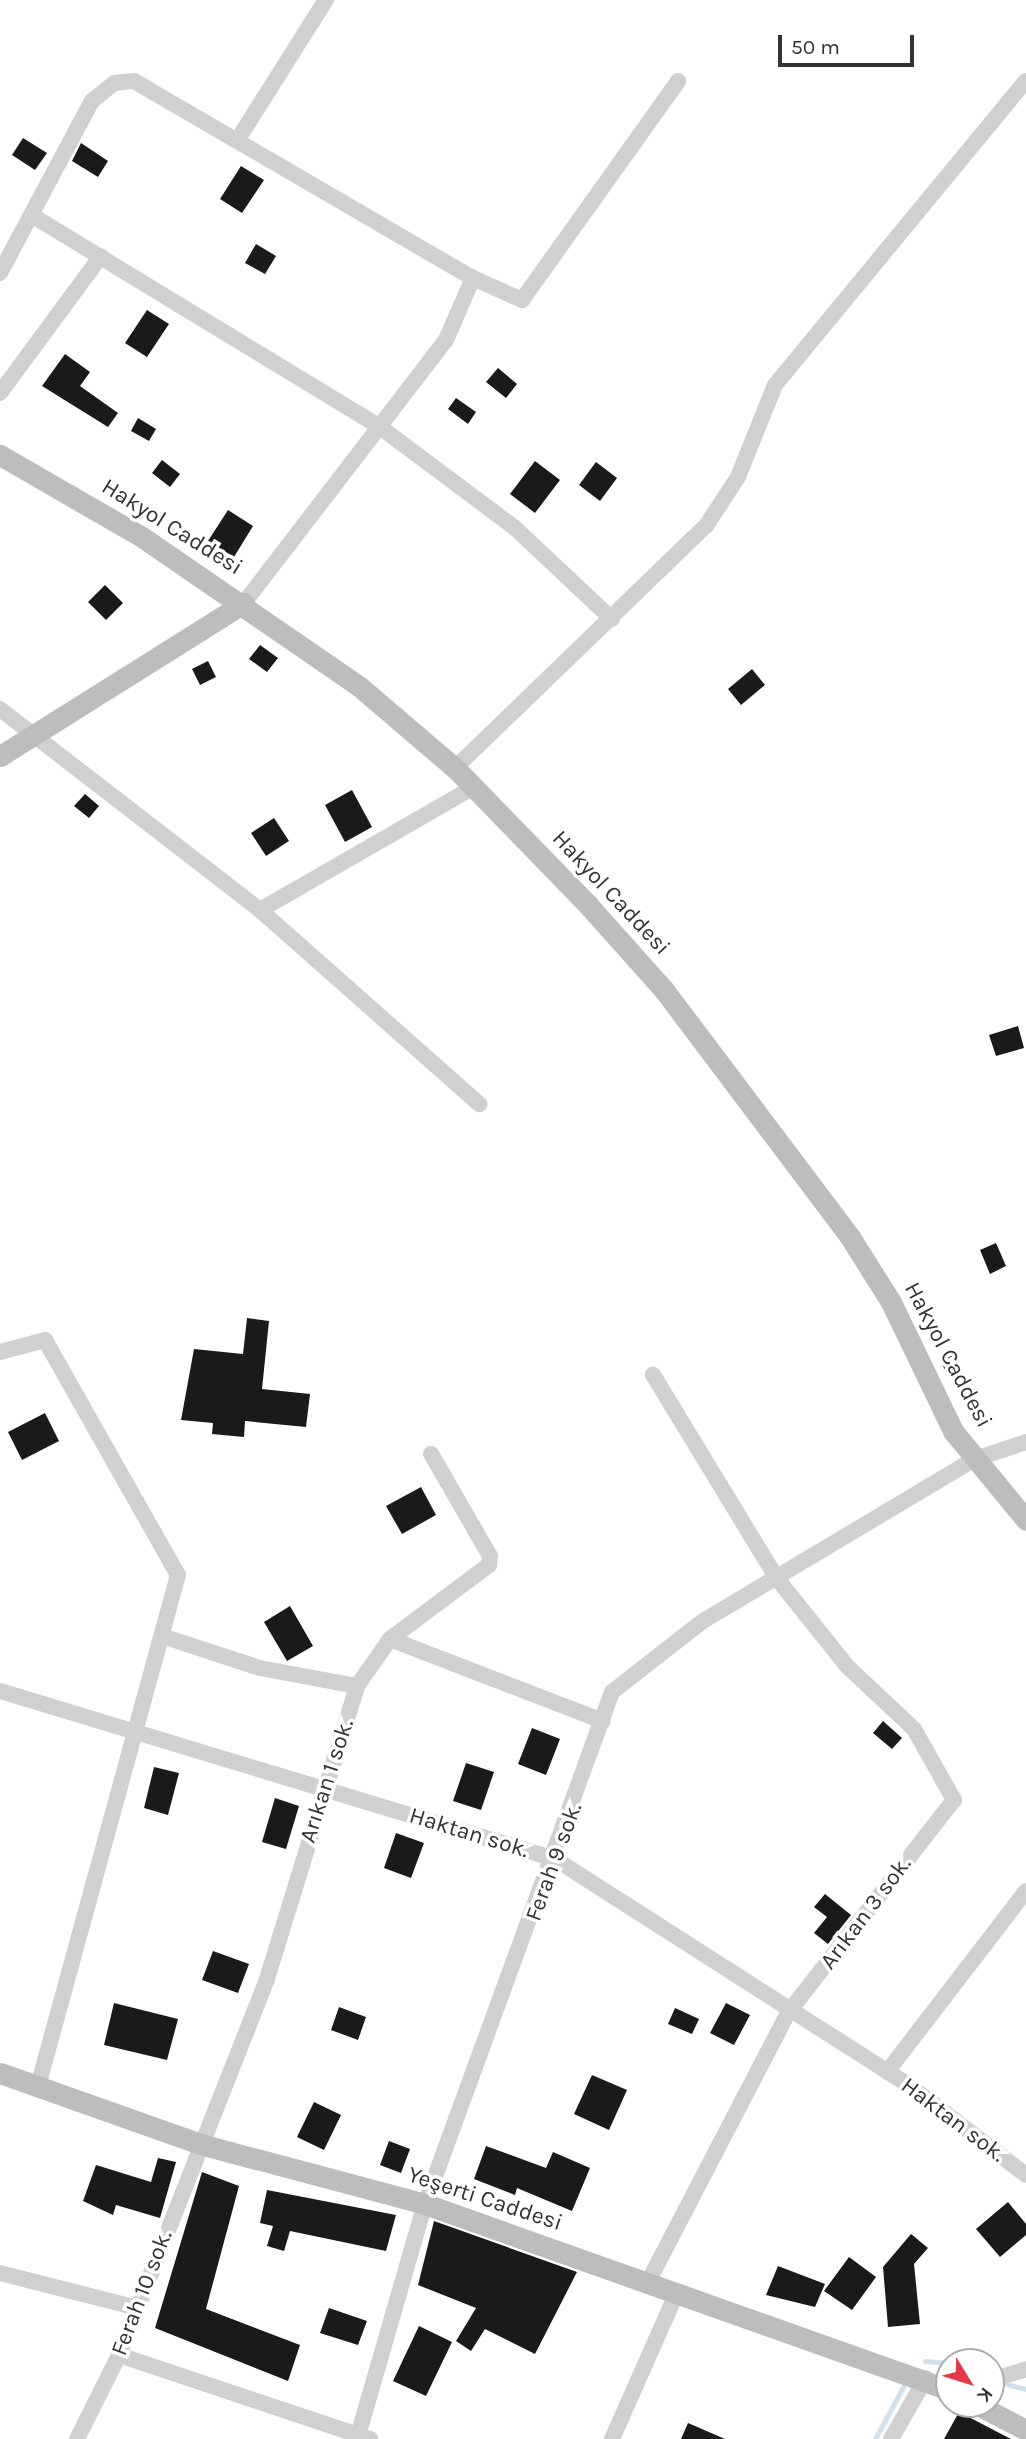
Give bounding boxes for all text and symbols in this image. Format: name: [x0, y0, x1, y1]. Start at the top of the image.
scale bar: [781, 21, 918, 65]
text: 50 m: [791, 35, 840, 59]
street label: Hakyol Caddesi: [97, 473, 247, 581]
street label: Hakyol Caddesi: [546, 825, 676, 961]
street label: Hakyol Caddesi: [898, 1278, 998, 1432]
street label: Arıkan 1 sok.: [294, 1716, 360, 1846]
street label: Ferah 9 sok.: [520, 1799, 588, 1925]
street label: Haktan sok.: [406, 1802, 532, 1864]
street label: Arıkan 3 sok.: [815, 1851, 917, 1975]
street label: Haktan sok.: [895, 2072, 1011, 2168]
street label: Yeşerti Caddesi: [404, 2161, 566, 2237]
street label: Ferah 10 sok.: [105, 2226, 179, 2360]
north arrow: [935, 2348, 1005, 2418]
text: K: [972, 2383, 997, 2406]

